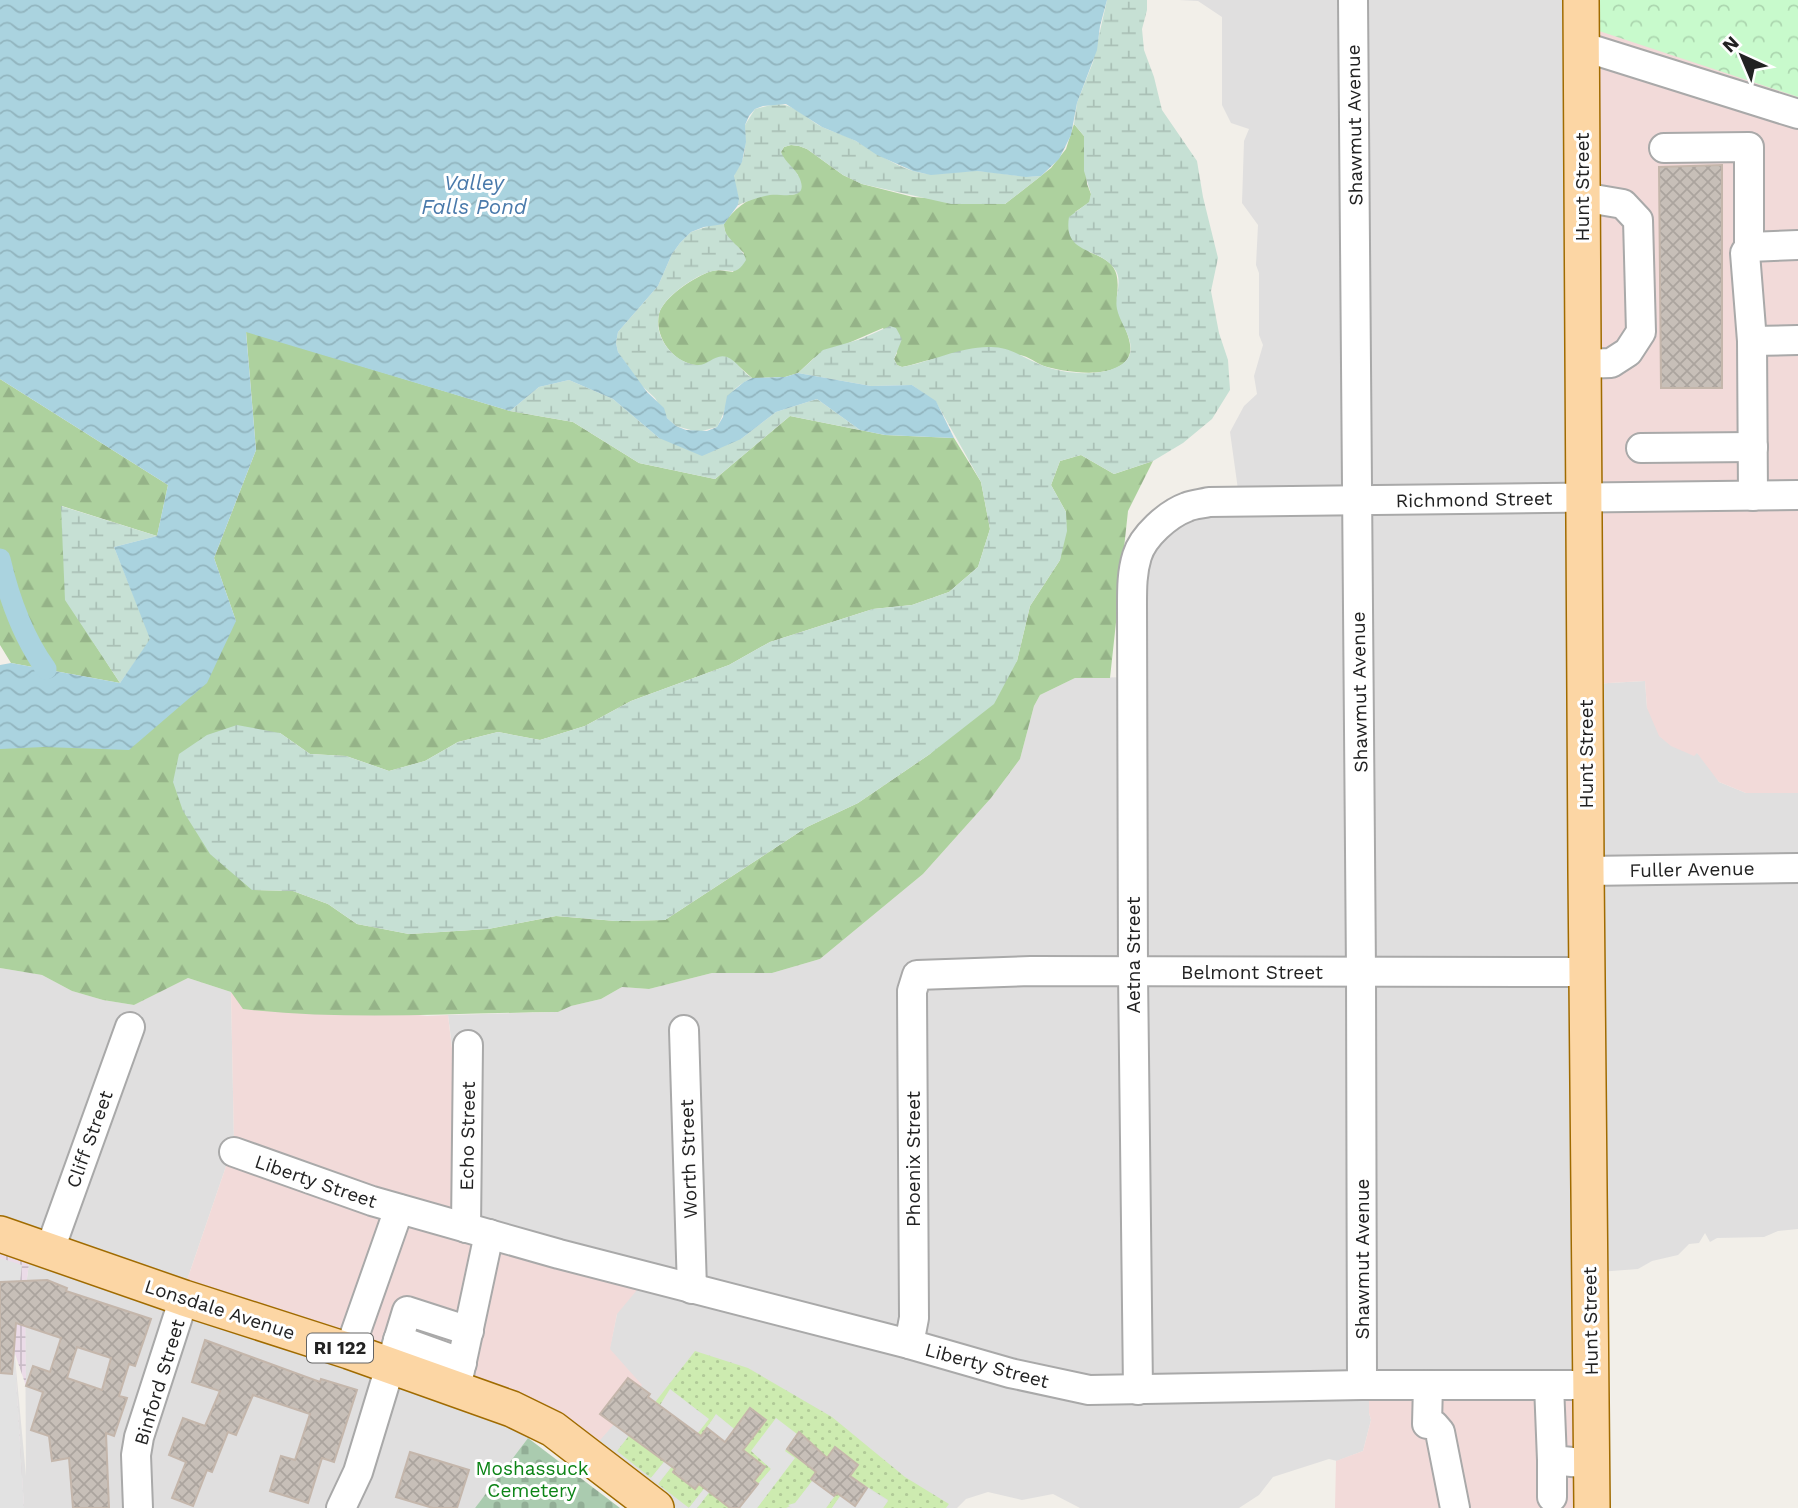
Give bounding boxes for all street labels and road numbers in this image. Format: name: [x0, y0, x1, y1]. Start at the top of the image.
street label: Shawmut Avenue: [1342, 44, 1367, 206]
street label: Hunt Street: [1571, 133, 1594, 241]
street label: Richmond Street: [1395, 487, 1553, 512]
street label: Shawmut Avenue: [1347, 611, 1372, 773]
street label: Hunt Street: [1575, 700, 1598, 808]
street label: Fuller Avenue: [1629, 857, 1755, 882]
street label: Aetna Street: [1122, 897, 1145, 1013]
street label: Belmont Street: [1181, 961, 1323, 984]
street label: Echo Street: [455, 1081, 480, 1191]
street label: Cliff Street: [61, 1087, 118, 1191]
street label: Phoenix Street: [902, 1091, 925, 1227]
street label: Worth Street: [675, 1099, 702, 1219]
street label: Liberty Street: [252, 1150, 380, 1213]
street label: Shawmut Avenue: [1351, 1178, 1374, 1340]
street label: Hunt Street: [1578, 1266, 1603, 1376]
street label: Lonsdale Avenue: [142, 1274, 298, 1345]
street label: Binford Street: [129, 1316, 190, 1448]
road number: RI 122: [307, 1334, 373, 1363]
street label: Liberty Street: [922, 1338, 1051, 1393]

